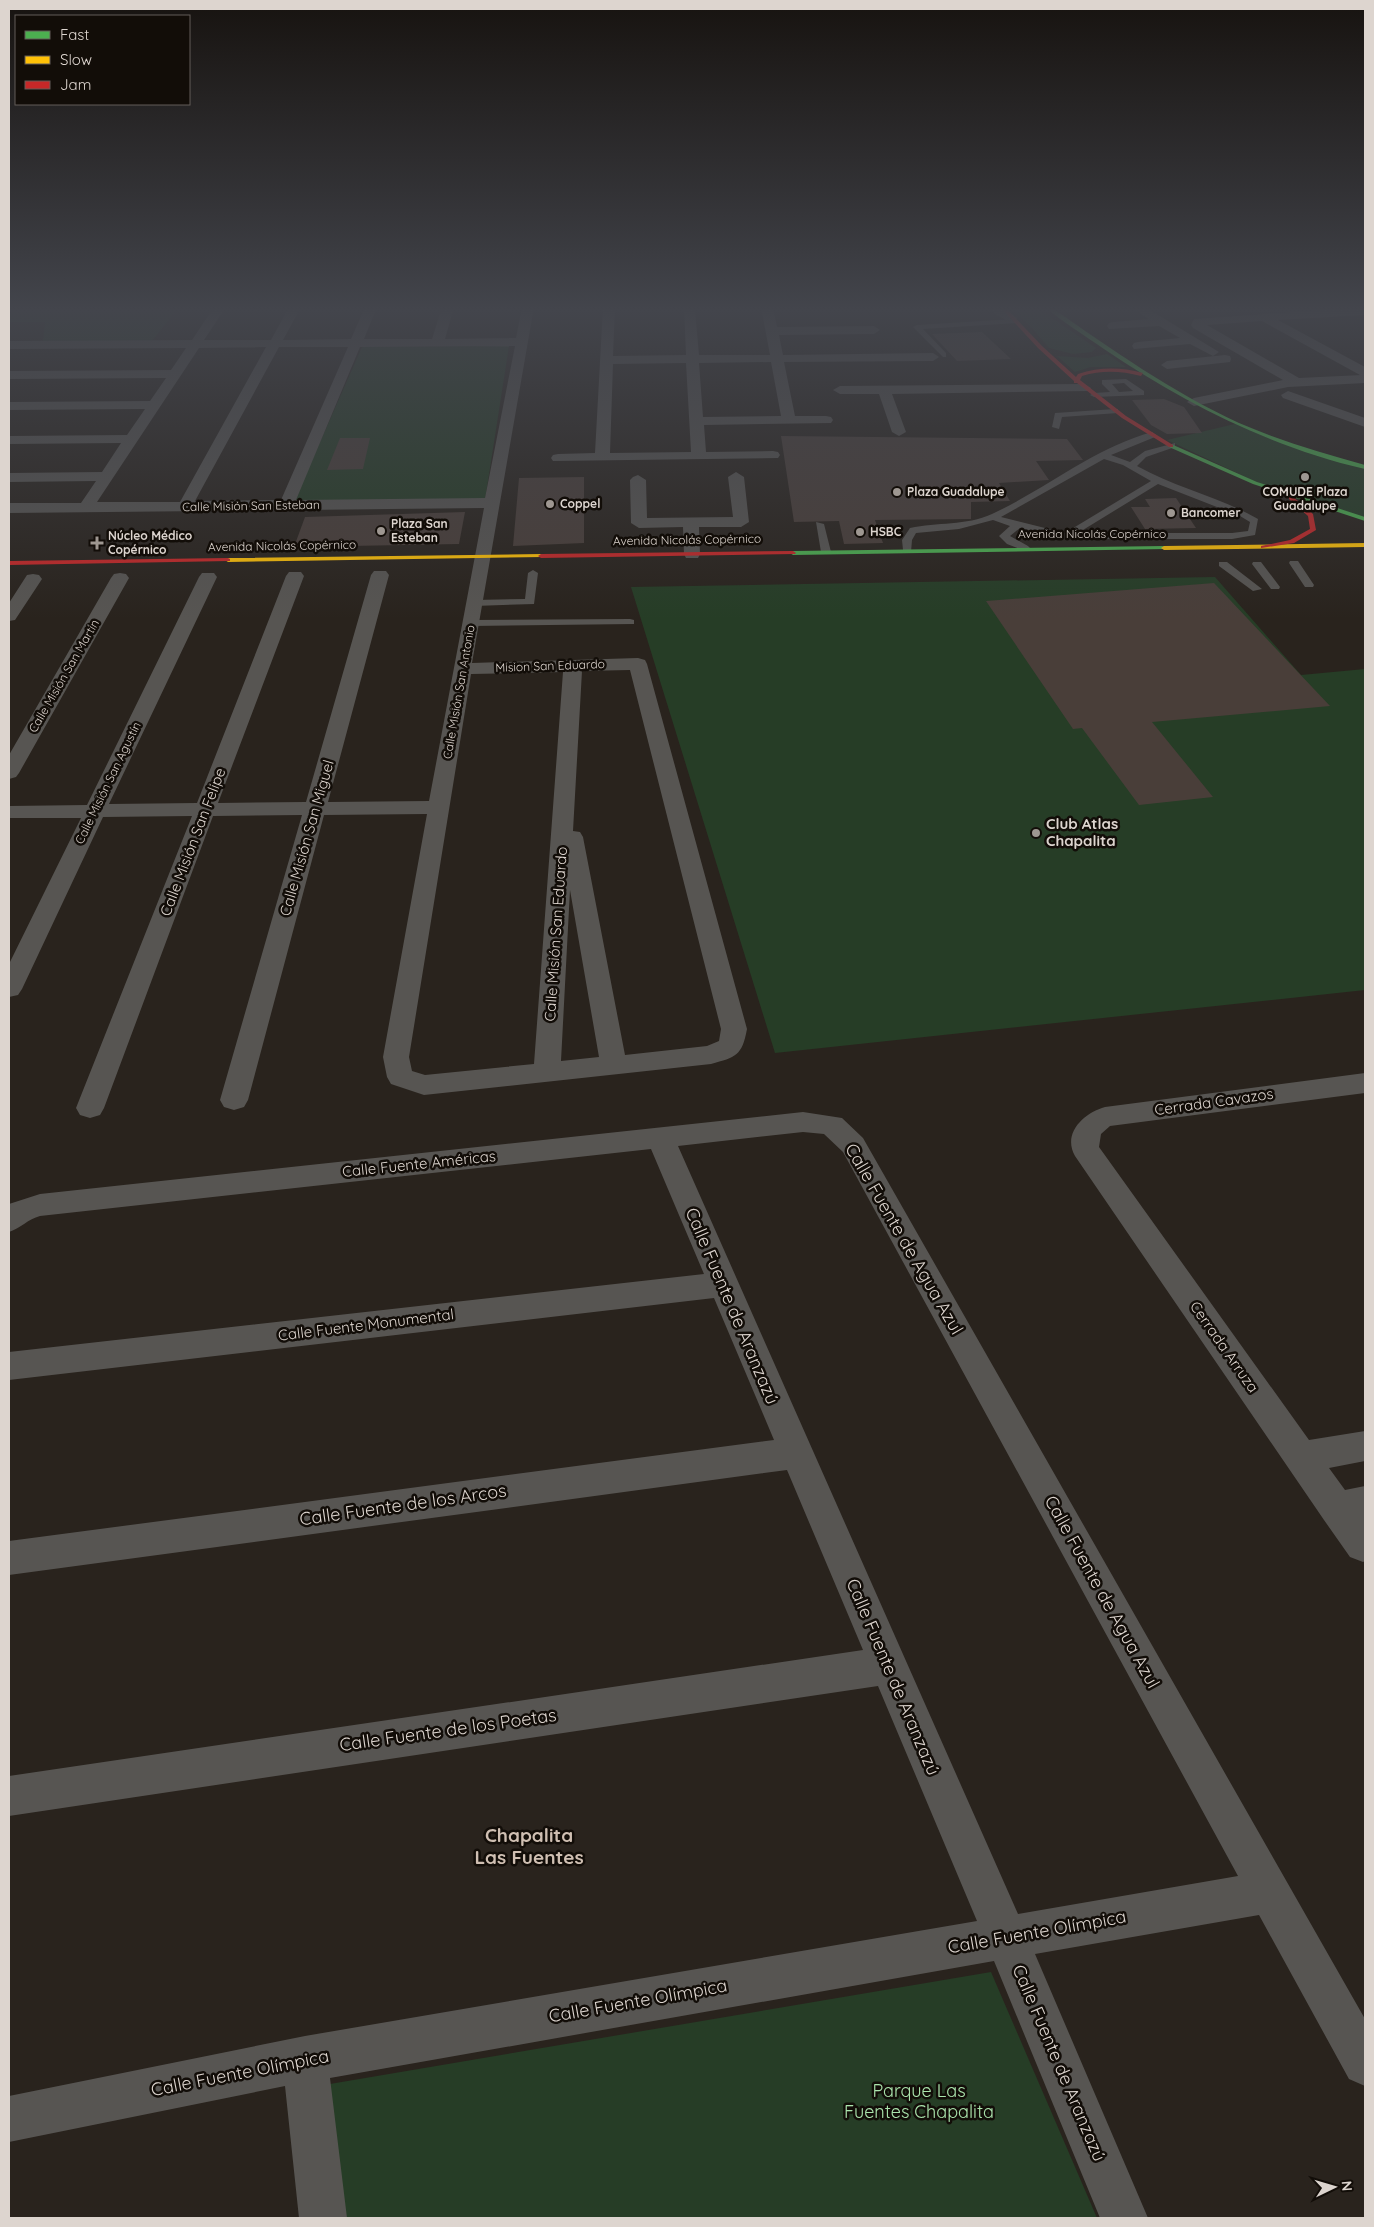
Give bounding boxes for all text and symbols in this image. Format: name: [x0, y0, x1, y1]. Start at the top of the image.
legend: [15, 15, 190, 105]
text: Fast: [60, 25, 89, 44]
text: Slow: [60, 50, 92, 69]
text: Jam: [60, 75, 91, 94]
marker: COMUDE Plaza Guadalupe: [1299, 471, 1311, 483]
place label: Plaza Guadalupe: [907, 484, 1005, 499]
place label: COMUDE Plaza Guadalupe: [1262, 484, 1348, 513]
marker: Plaza Guadalupe: [891, 486, 903, 498]
place label: Coppel: [560, 496, 600, 511]
street label: Calle Misión San Esteban: [182, 497, 320, 514]
marker: Coppel: [544, 498, 556, 510]
place label: Bancomer: [1181, 505, 1241, 520]
marker: Bancomer: [1165, 507, 1177, 519]
place label: Plaza San Esteban: [391, 516, 448, 545]
place label: HSBC: [870, 524, 902, 539]
marker: Plaza San Esteban: [375, 525, 387, 537]
marker: HSBC: [854, 526, 866, 538]
street label: Avenida Nicolás Copérnico: [1018, 526, 1166, 541]
place label: Núcleo Médico Copérnico: [108, 528, 193, 557]
street label: Avenida Nicolás Copérnico: [613, 531, 761, 548]
marker: Núcleo Médico Copérnico: [90, 536, 104, 550]
street label: Avenida Nicolás Copérnico: [208, 537, 356, 554]
street label: Calle Misión San Martin: [25, 616, 102, 735]
street label: Calle Misión San Antonio: [439, 624, 478, 760]
street label: Mision San Eduardo: [495, 656, 605, 675]
street label: Calle Misión San Agustín: [71, 719, 144, 846]
street label: Calle Misión San Miguel: [275, 758, 338, 918]
street label: Calle Misión San Felipe: [156, 765, 230, 919]
place label: Club Atlas Chapalita: [1046, 814, 1118, 850]
marker: Club Atlas Chapalita: [1030, 827, 1042, 839]
street label: Calle Misión San Eduardo: [540, 846, 571, 1022]
street label: Cerrada Cavazos: [1153, 1084, 1275, 1119]
street label: Calle Fuente de Agua Azul: [840, 1139, 969, 1339]
street label: Calle Fuente Américas: [341, 1146, 497, 1181]
street label: Calle Fuente de Aranzazú: [681, 1204, 784, 1408]
street label: Cerrada Arruza: [1186, 1297, 1263, 1396]
street label: Calle Fuente Monumental: [277, 1304, 455, 1345]
street label: Calle Fuente de los Arcos: [298, 1479, 508, 1530]
street label: Calle Fuente de Agua Azul: [1040, 1491, 1165, 1692]
street label: Calle Fuente de Aranzazú: [842, 1575, 945, 1779]
street label: Calle Fuente de los Poetas: [338, 1703, 558, 1756]
district label: Chapalita Las Fuentes: [474, 1823, 584, 1869]
street label: Calle Fuente Olímpica: [946, 1904, 1128, 1959]
street label: Calle Fuente de Aranzazú: [1008, 1961, 1111, 2165]
street label: Calle Fuente Olímpica: [547, 1973, 729, 2028]
street label: Calle Fuente Olímpica: [149, 2044, 331, 2101]
park label: Parque Las Fuentes Chapalita: [844, 2079, 994, 2123]
north arrow: [1309, 2162, 1359, 2212]
text: N: [1338, 2180, 1356, 2192]

